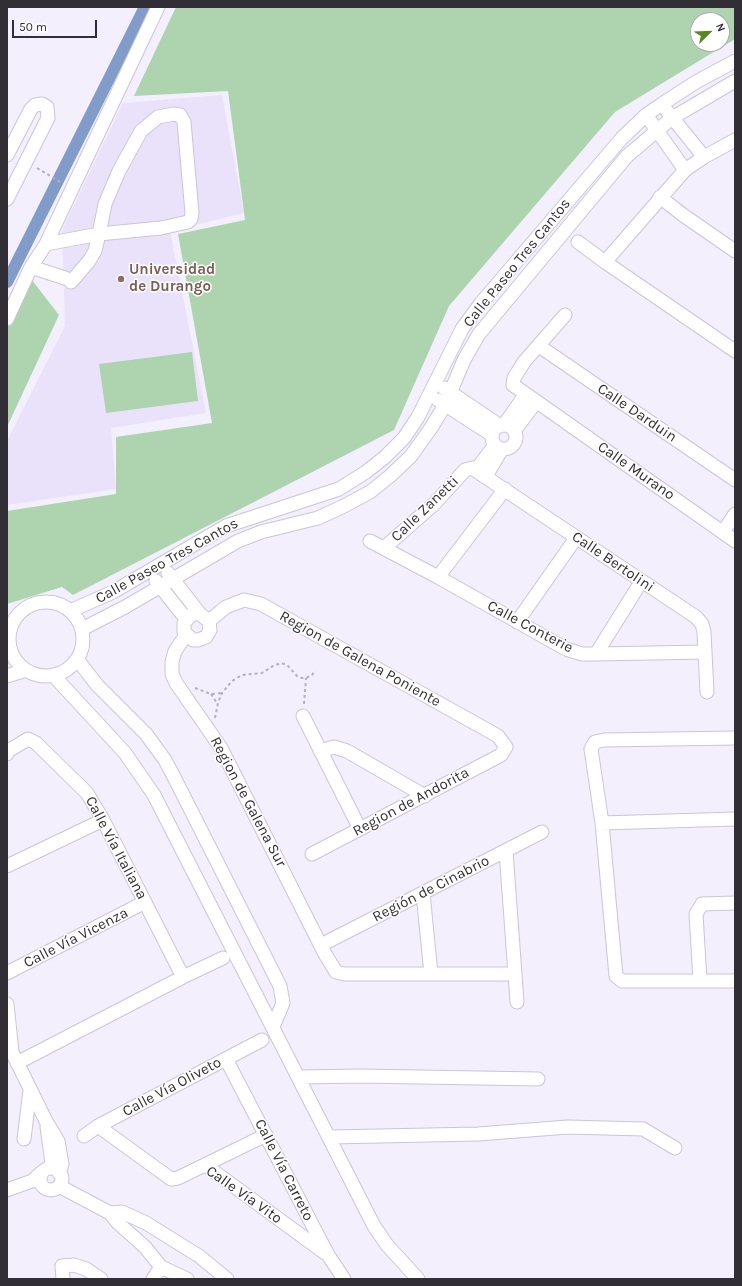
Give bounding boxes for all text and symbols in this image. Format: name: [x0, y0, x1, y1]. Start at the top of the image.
scale bar: [14, 12, 99, 38]
north arrow: [690, 12, 730, 52]
text: 50 m: [19, 20, 47, 34]
text: N: [713, 21, 728, 34]
street label: Calle Paseo Tres Cantos: [460, 195, 574, 331]
place label: Universidad de Durango: [129, 261, 215, 296]
marker: Universidad de Durango: [116, 274, 126, 284]
street label: Calle Darduin: [594, 380, 680, 446]
street label: Calle Murano: [594, 438, 678, 504]
street label: Calle Zanetti: [388, 472, 462, 546]
street label: Calle Paseo Tres Cantos: [93, 514, 241, 608]
street label: Calle Bertolini: [568, 528, 658, 596]
street label: Calle Conterie: [484, 597, 576, 657]
street label: Region de Galena Poniente: [276, 607, 444, 711]
street label: Region de Galena Sur: [206, 734, 290, 870]
street label: Region de Andorita: [350, 764, 472, 840]
street label: Calle Vía Italiana: [81, 793, 151, 903]
street label: Región de Cinabrio: [370, 852, 492, 926]
street label: Calle Vía Vicenza: [21, 904, 131, 972]
street label: Calle Vía Oliveto: [120, 1053, 224, 1121]
street label: Calle Vía Carreto: [251, 1116, 317, 1224]
street label: Calle Vía Vito: [203, 1162, 285, 1228]

